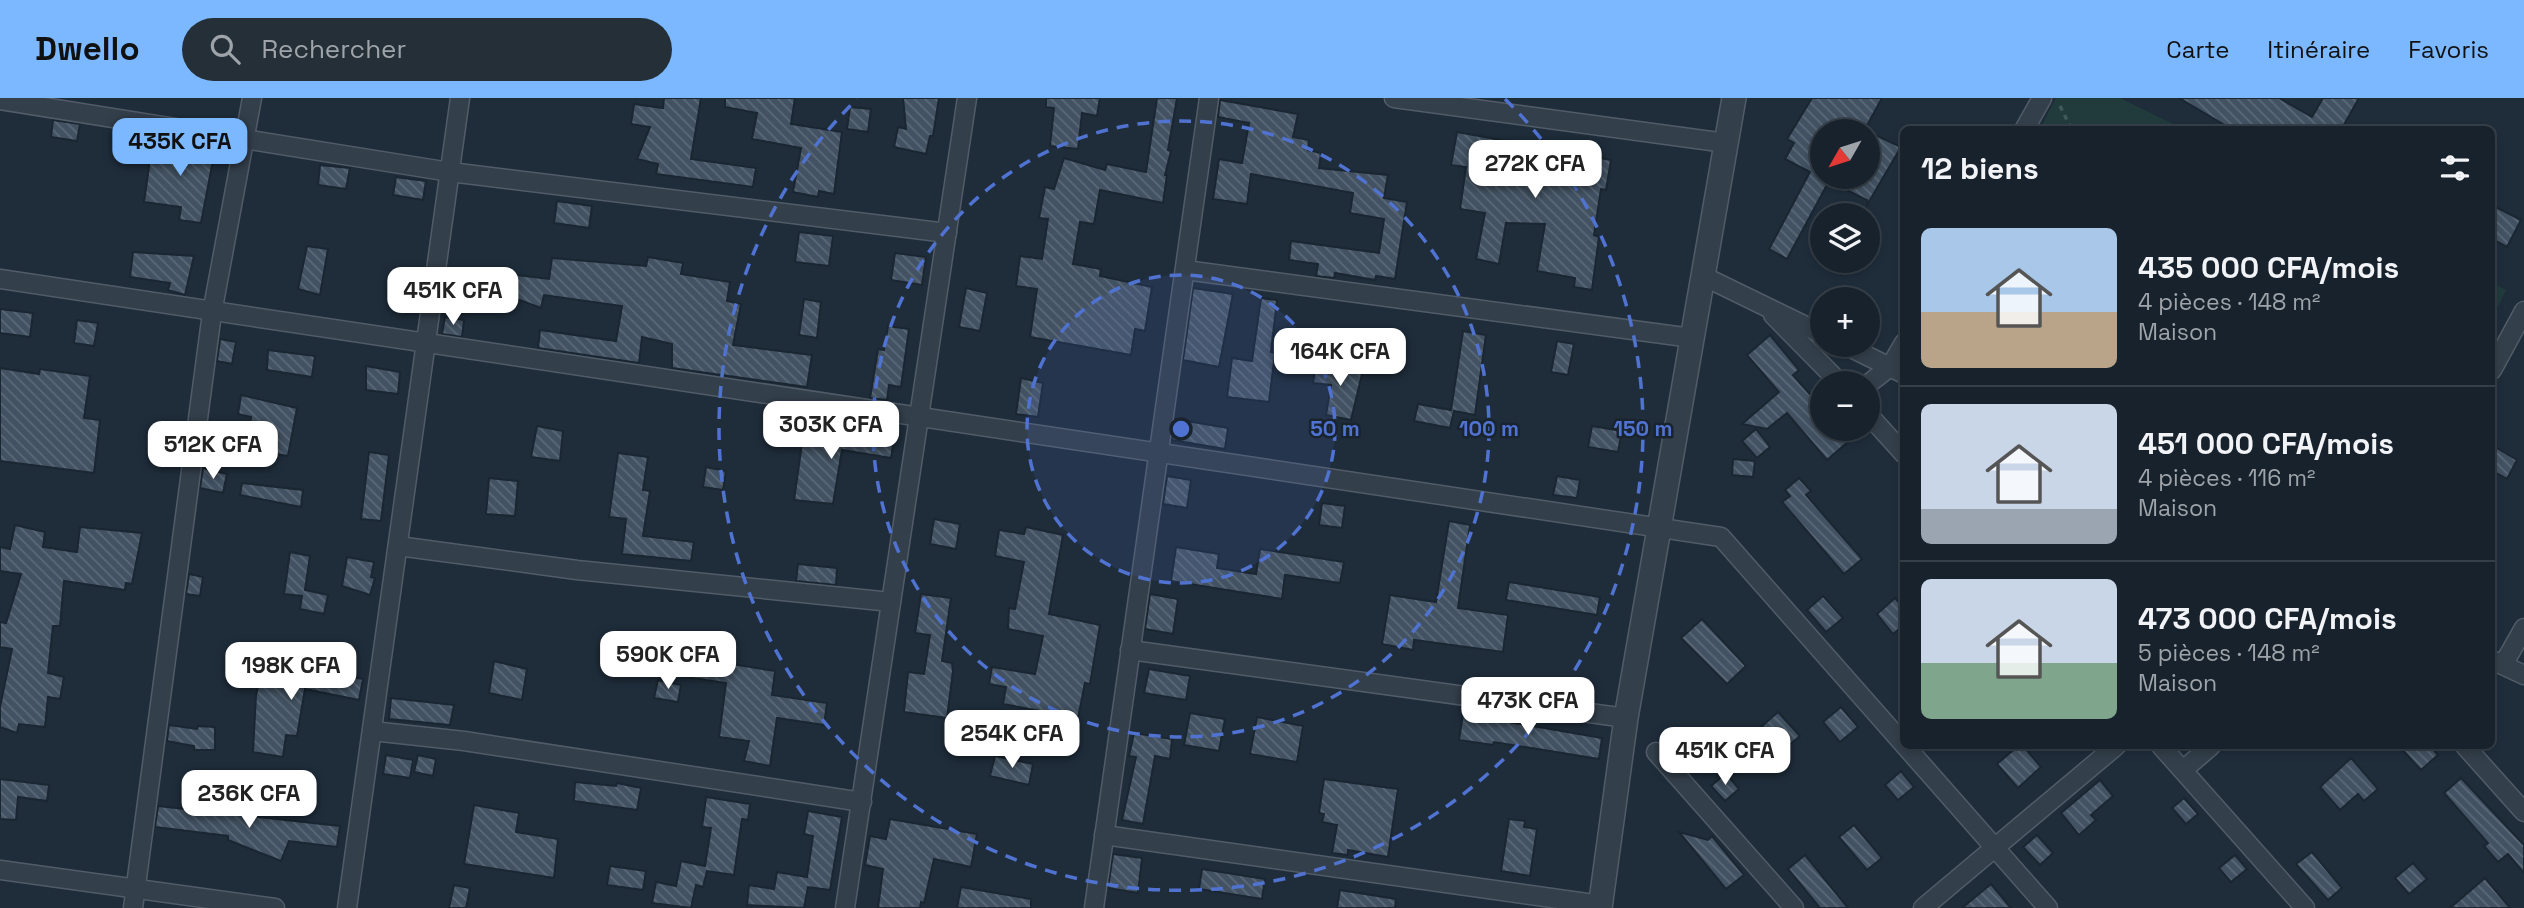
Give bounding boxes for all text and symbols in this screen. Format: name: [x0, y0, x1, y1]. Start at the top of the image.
search box: [182, 18, 672, 81]
text: Dwello: [35, 28, 140, 70]
icon: search: [206, 30, 244, 68]
text: Rechercher: [262, 32, 406, 66]
text: Carte: [2166, 34, 2229, 65]
text: Itinéraire: [2267, 34, 2370, 65]
text: Favoris: [2408, 34, 2489, 65]
pin: 435K CFA: [108, 118, 252, 178]
north arrow: [1810, 119, 1880, 189]
map controls: [1810, 119, 1880, 441]
text: 435K CFA: [128, 126, 232, 156]
pin: 272K CFA: [1463, 140, 1607, 200]
text: 272K CFA: [1485, 148, 1585, 178]
text: 12 biens: [1921, 149, 2039, 188]
icon: filters: [2436, 149, 2474, 187]
button: layers: [1810, 203, 1880, 273]
text: 435 000 CFA/mois: [2138, 248, 2399, 287]
icon: home: [1977, 256, 2061, 340]
pin: 451K CFA: [381, 268, 525, 327]
text: 451K CFA: [403, 275, 503, 305]
button: +: [1810, 287, 1880, 357]
text: 4 pièces · 148 m²: [2138, 287, 2320, 317]
text: Maison: [2138, 317, 2217, 347]
pin: 164K CFA: [1268, 328, 1412, 388]
text: 164K CFA: [1290, 336, 1390, 366]
button: −: [1810, 371, 1880, 441]
pin: 303K CFA: [759, 402, 903, 461]
text: 303K CFA: [779, 409, 883, 439]
text: 50 m: [1310, 415, 1360, 442]
text: 100 m: [1459, 415, 1519, 442]
text: 150 m: [1614, 415, 1672, 442]
centre of rings: [1169, 417, 1193, 441]
pin: 512K CFA: [141, 422, 285, 481]
text: 451 000 CFA/mois: [2138, 424, 2394, 463]
text: 512K CFA: [164, 429, 262, 459]
icon: home: [1977, 432, 2061, 516]
text: 4 pièces · 116 m²: [2138, 463, 2315, 493]
text: Maison: [2138, 493, 2217, 523]
text: 473 000 CFA/mois: [2138, 599, 2397, 638]
icon: home: [1977, 607, 2061, 691]
pin: 590K CFA: [596, 632, 740, 691]
text: 5 pièces · 148 m²: [2138, 638, 2320, 668]
text: 590K CFA: [616, 639, 720, 669]
pin: 198K CFA: [219, 642, 363, 702]
text: 198K CFA: [241, 650, 341, 680]
text: Maison: [2138, 668, 2217, 698]
pin: 473K CFA: [1456, 678, 1600, 737]
text: 473K CFA: [1477, 685, 1579, 715]
pin: 254K CFA: [940, 710, 1084, 770]
text: 254K CFA: [961, 718, 1064, 748]
pin: 451K CFA: [1653, 728, 1797, 787]
text: 451K CFA: [1675, 735, 1775, 765]
pin: 236K CFA: [177, 770, 321, 830]
text: 236K CFA: [198, 778, 300, 808]

